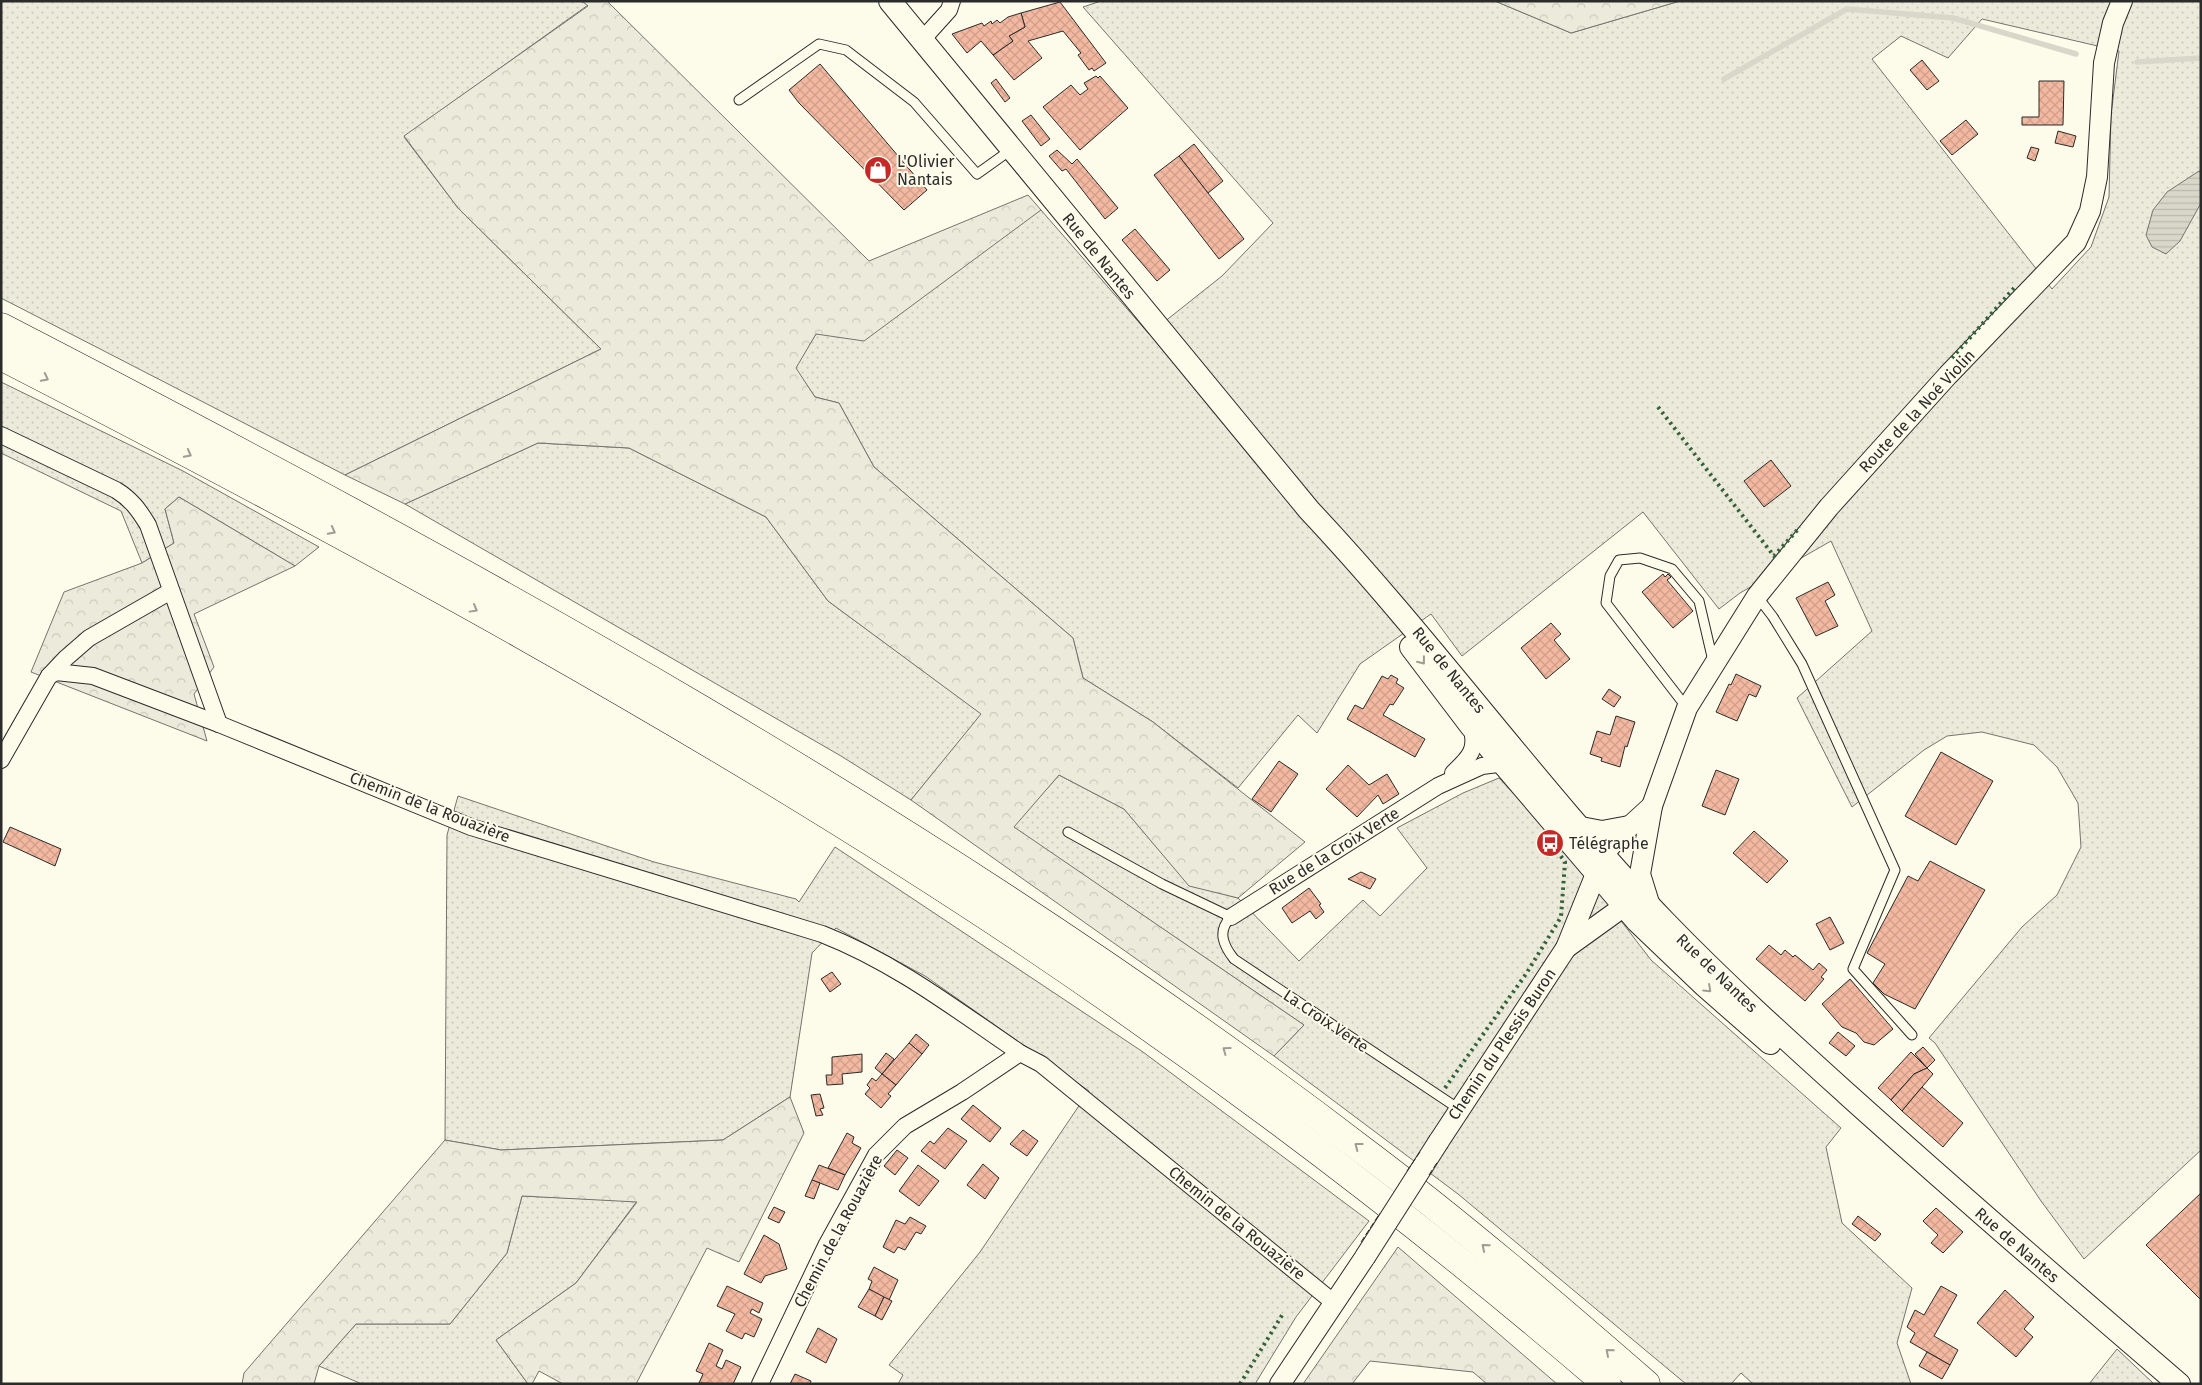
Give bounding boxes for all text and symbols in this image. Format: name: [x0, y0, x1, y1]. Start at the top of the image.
place label: L'Olivier Nantais: [897, 152, 955, 189]
shop icon: L'Olivier Nantais: [863, 155, 893, 185]
street label: Rue de Nantes: [1059, 209, 1139, 303]
street label: Route de la Noé Violin: [1855, 346, 1979, 476]
one-way arrow: [39, 372, 48, 382]
one-way arrow: [183, 448, 192, 458]
one-way arrow: [326, 524, 335, 534]
one-way arrow: [469, 603, 478, 613]
street label: Rue de Nantes: [1409, 623, 1489, 717]
one-way arrow: [1416, 656, 1425, 665]
street label: Chemin de la Rouazière: [347, 768, 513, 846]
street label: Rue de la Croix Verte: [1265, 803, 1403, 899]
bus stop icon: Télégraphe: [1535, 828, 1565, 858]
place label: Télégraphe: [1569, 834, 1649, 853]
street label: Rue de Nantes: [1673, 930, 1761, 1016]
street label: Chemin du Plessis Buron: [1444, 965, 1560, 1123]
one-way arrow: [1702, 983, 1711, 992]
street label: La Croix Verte: [1280, 986, 1372, 1056]
one-way arrow: [1222, 1047, 1232, 1056]
one-way arrow: [1354, 1143, 1364, 1152]
street label: Chemin de la Rouazière: [790, 1151, 886, 1311]
street label: Chemin de la Rouazière: [1165, 1162, 1309, 1284]
street label: Rue de Nantes: [1971, 1203, 2063, 1287]
one-way arrow: [1481, 1244, 1490, 1253]
one-way arrow: [1606, 1349, 1615, 1358]

